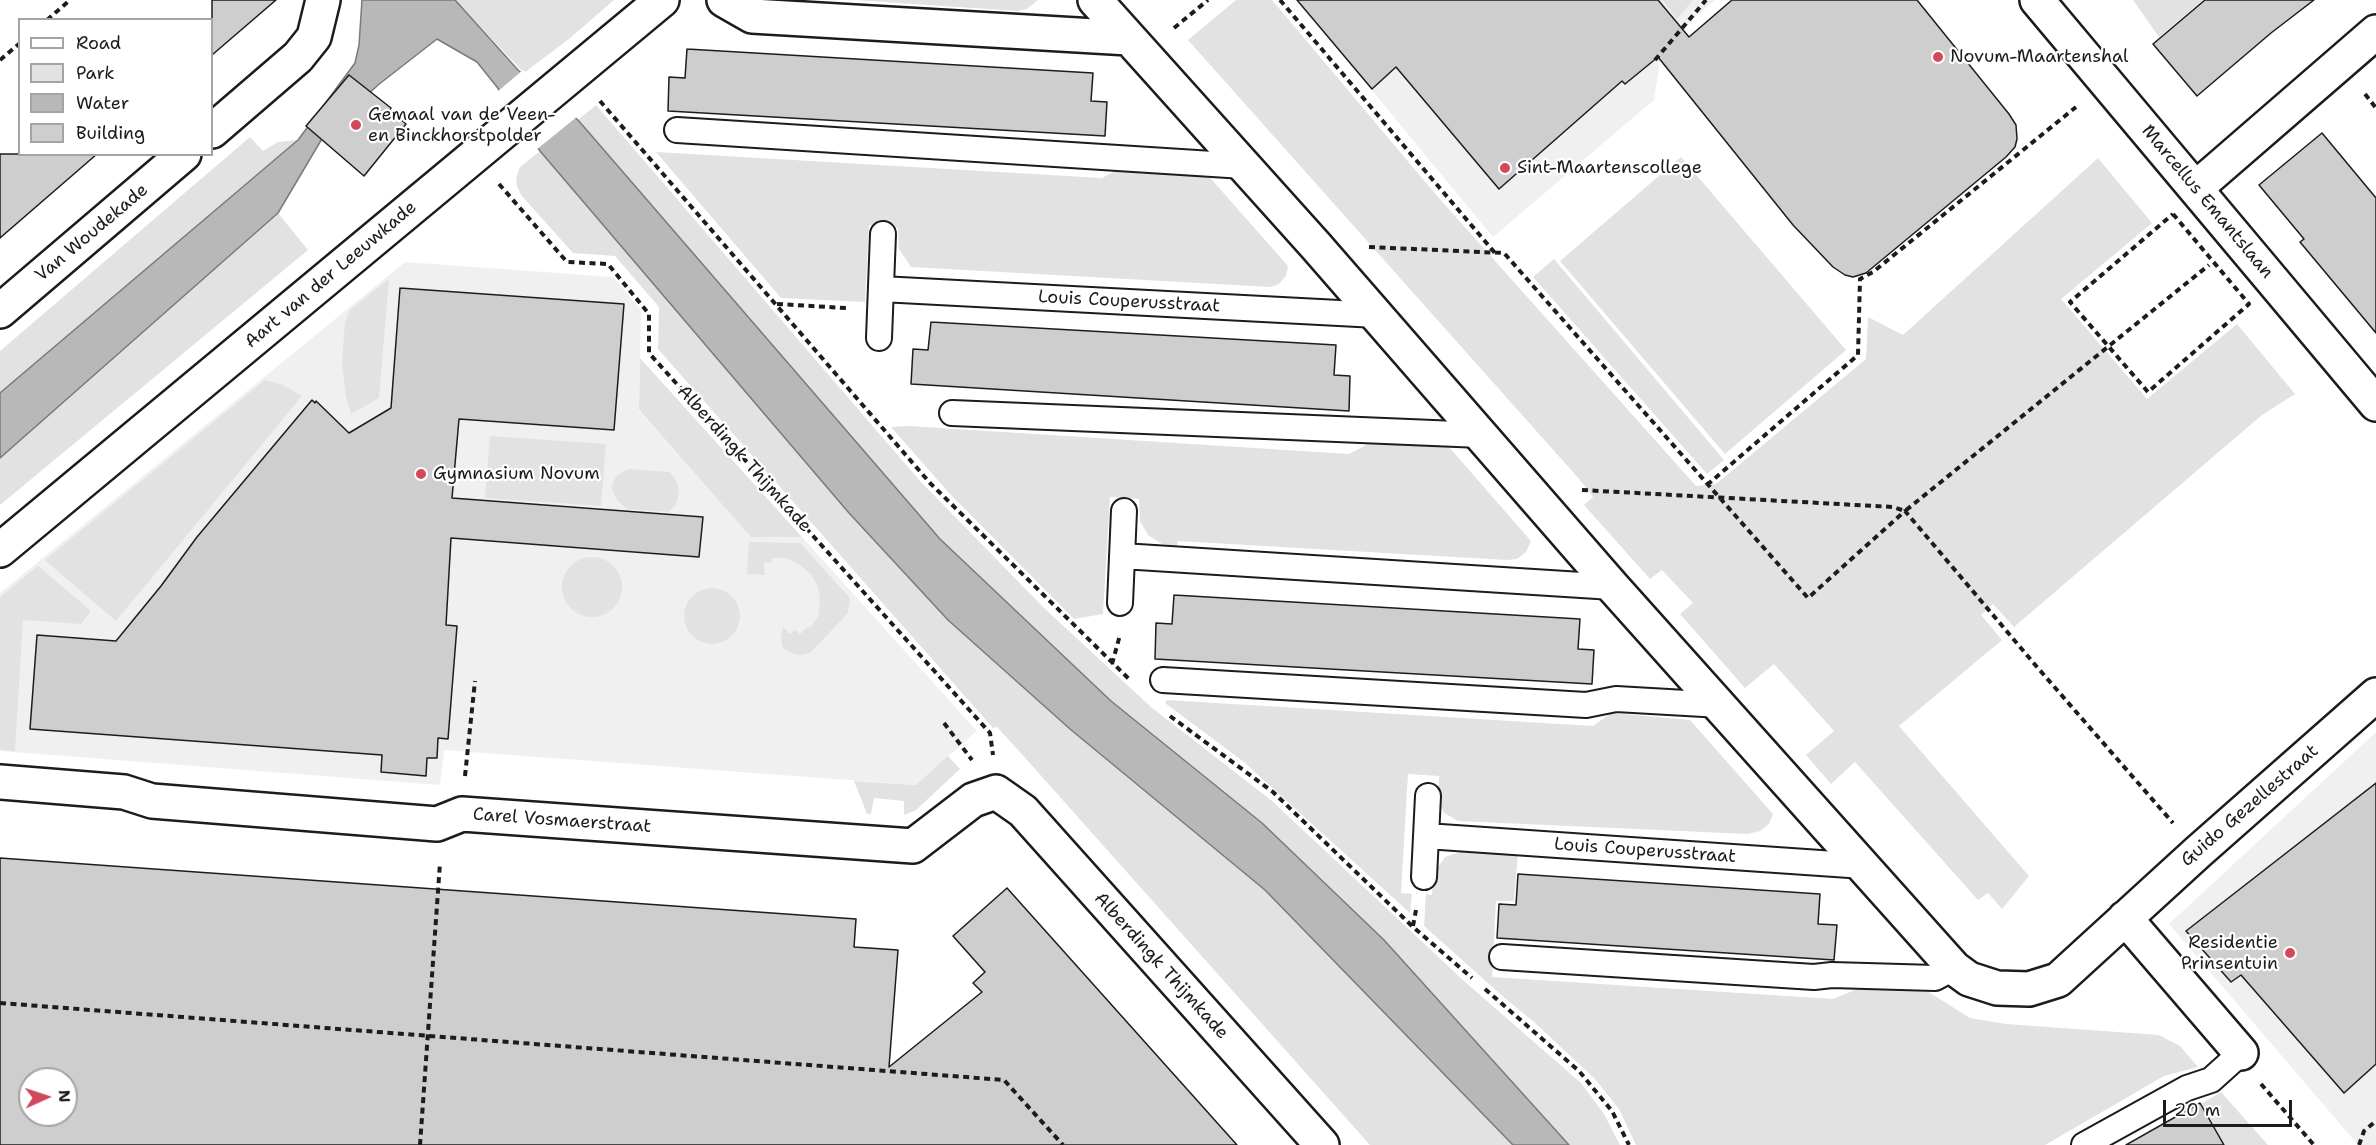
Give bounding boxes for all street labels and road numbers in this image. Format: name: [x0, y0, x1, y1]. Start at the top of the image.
street label: Marcellus Emantslaan: [2136, 121, 2278, 283]
street label: Van Woudekade: [31, 180, 153, 286]
street label: Aart van der Leeuwkade: [241, 197, 421, 353]
street label: Louis Couperusstraat: [1037, 286, 1221, 318]
street label: Alberdingk Thijmkade: [672, 381, 816, 537]
street label: Guido Gezellestraat: [2177, 740, 2323, 872]
street label: Carel Vosmaerstraat: [472, 804, 652, 838]
street label: Louis Couperusstraat: [1553, 834, 1737, 868]
street label: Alberdingk Thijmkade: [1089, 888, 1233, 1044]

